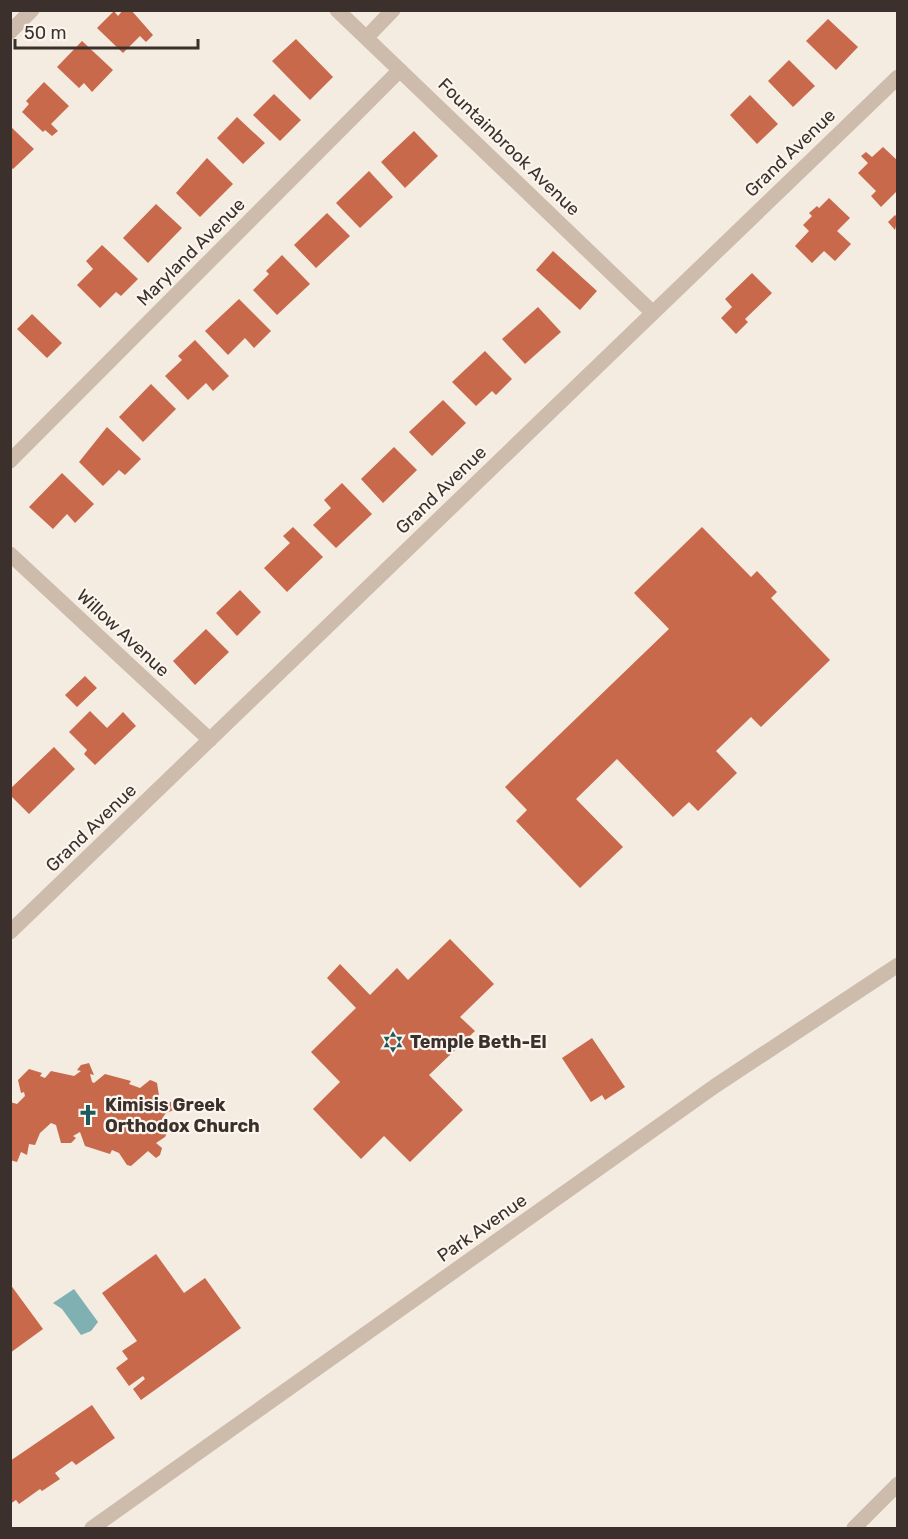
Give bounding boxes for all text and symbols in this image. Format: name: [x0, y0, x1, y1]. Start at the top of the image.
scale bar: [15, 12, 198, 50]
text: 50 m: [24, 22, 67, 44]
street label: Fountainbrook Avenue: [434, 74, 584, 220]
street label: Grand Avenue: [740, 104, 840, 202]
street label: Maryland Avenue: [132, 193, 250, 311]
street label: Grand Avenue: [391, 441, 491, 539]
street label: Willow Avenue: [72, 585, 174, 681]
street label: Grand Avenue: [41, 779, 141, 877]
synagogue icon: Temple Beth-El: [381, 1030, 405, 1054]
place label: Temple Beth-El: [410, 1031, 547, 1053]
place label: Kimisis Greek Orthodox Church: [105, 1094, 260, 1137]
church icon: Kimisis Greek Orthodox Church: [76, 1103, 100, 1127]
street label: Park Avenue: [433, 1189, 531, 1267]

